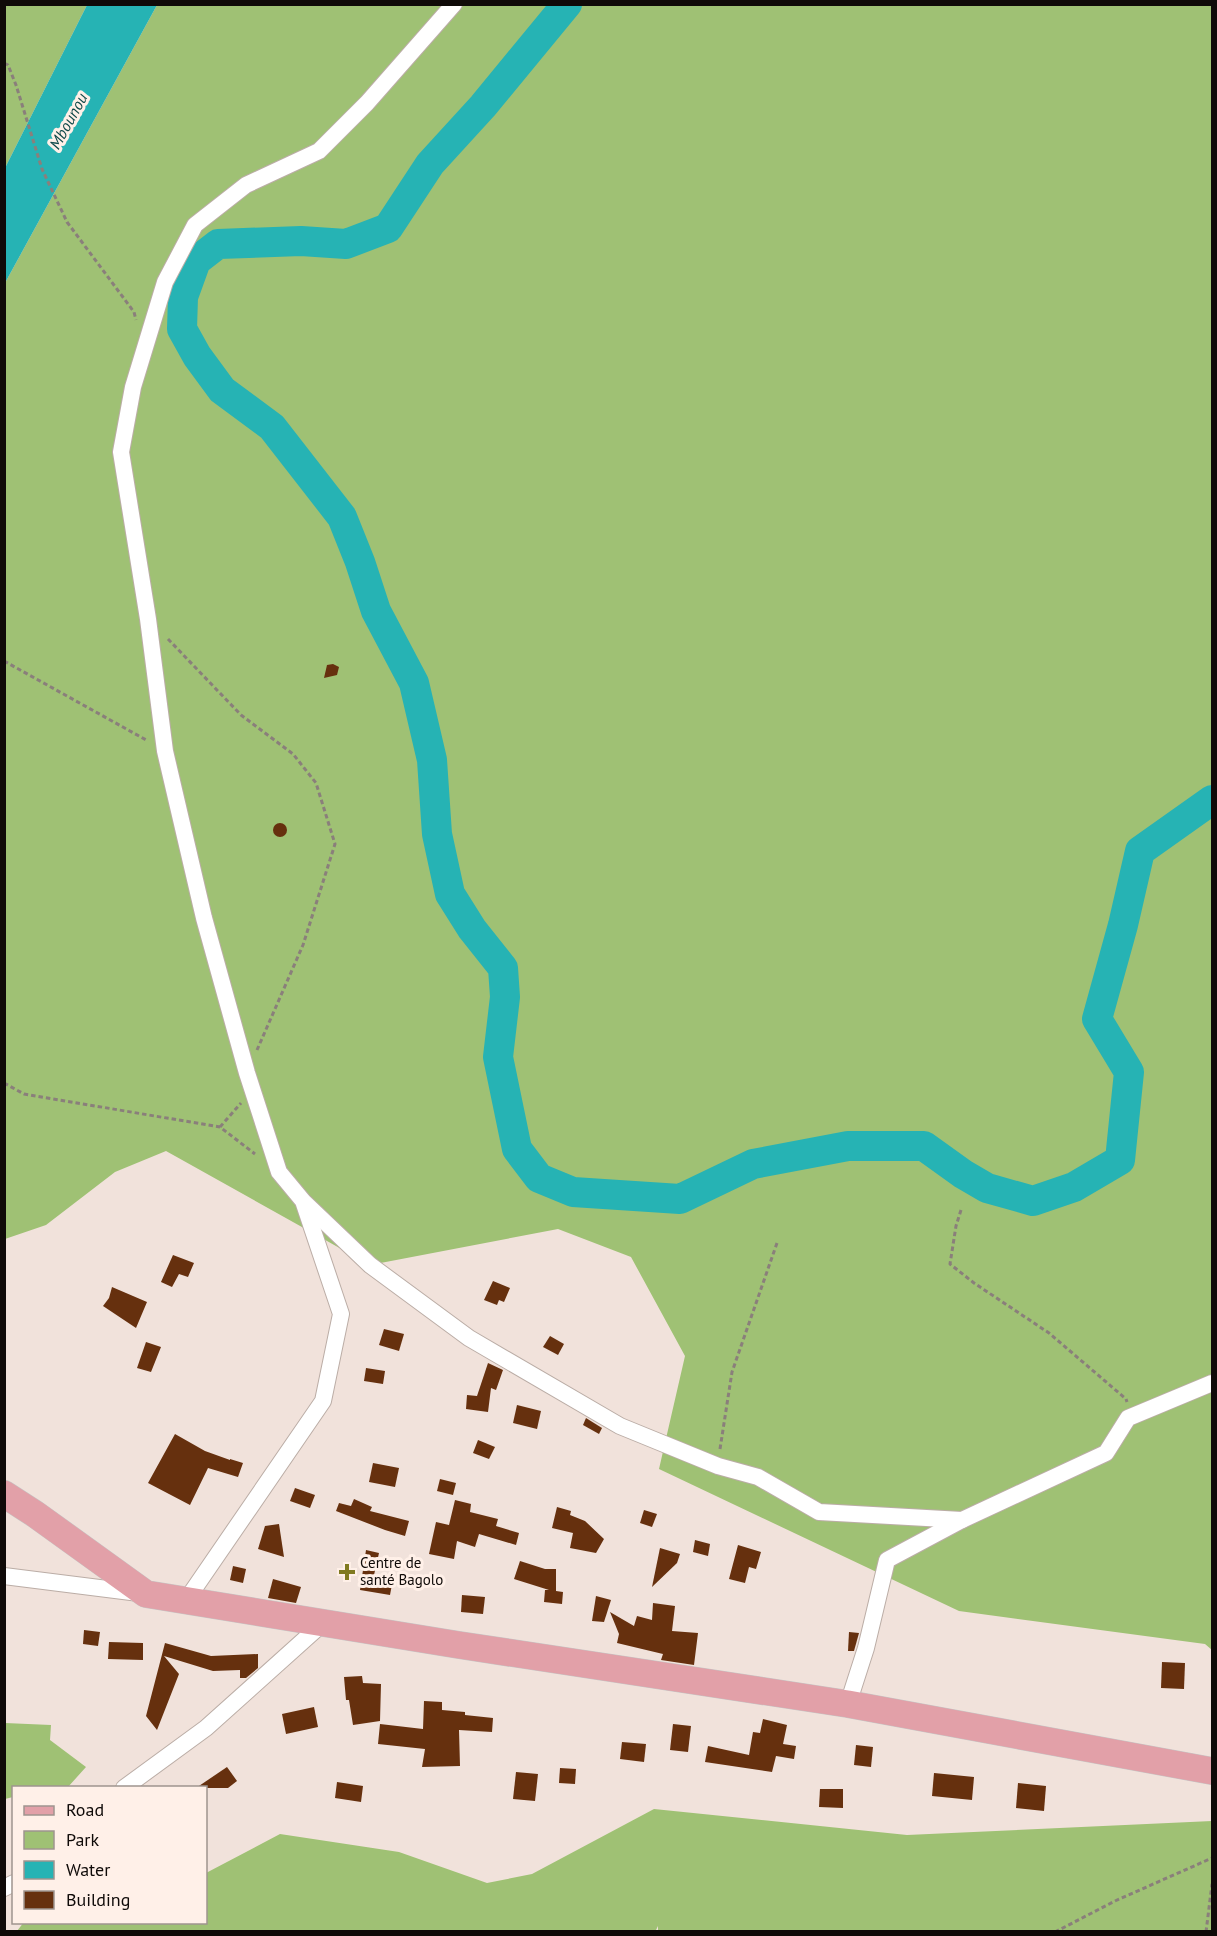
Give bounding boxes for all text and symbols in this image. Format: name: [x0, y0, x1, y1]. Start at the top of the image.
water label: Mbounou: [44, 89, 92, 153]
place label: Centre de santé Bagolo: [360, 1553, 443, 1589]
marker: Centre de santé Bagolo: [338, 1563, 356, 1581]
legend: [12, 1786, 207, 1924]
text: Road: [66, 1798, 104, 1821]
text: Park: [66, 1828, 99, 1851]
text: Water: [66, 1858, 110, 1881]
text: Building: [66, 1888, 130, 1911]

